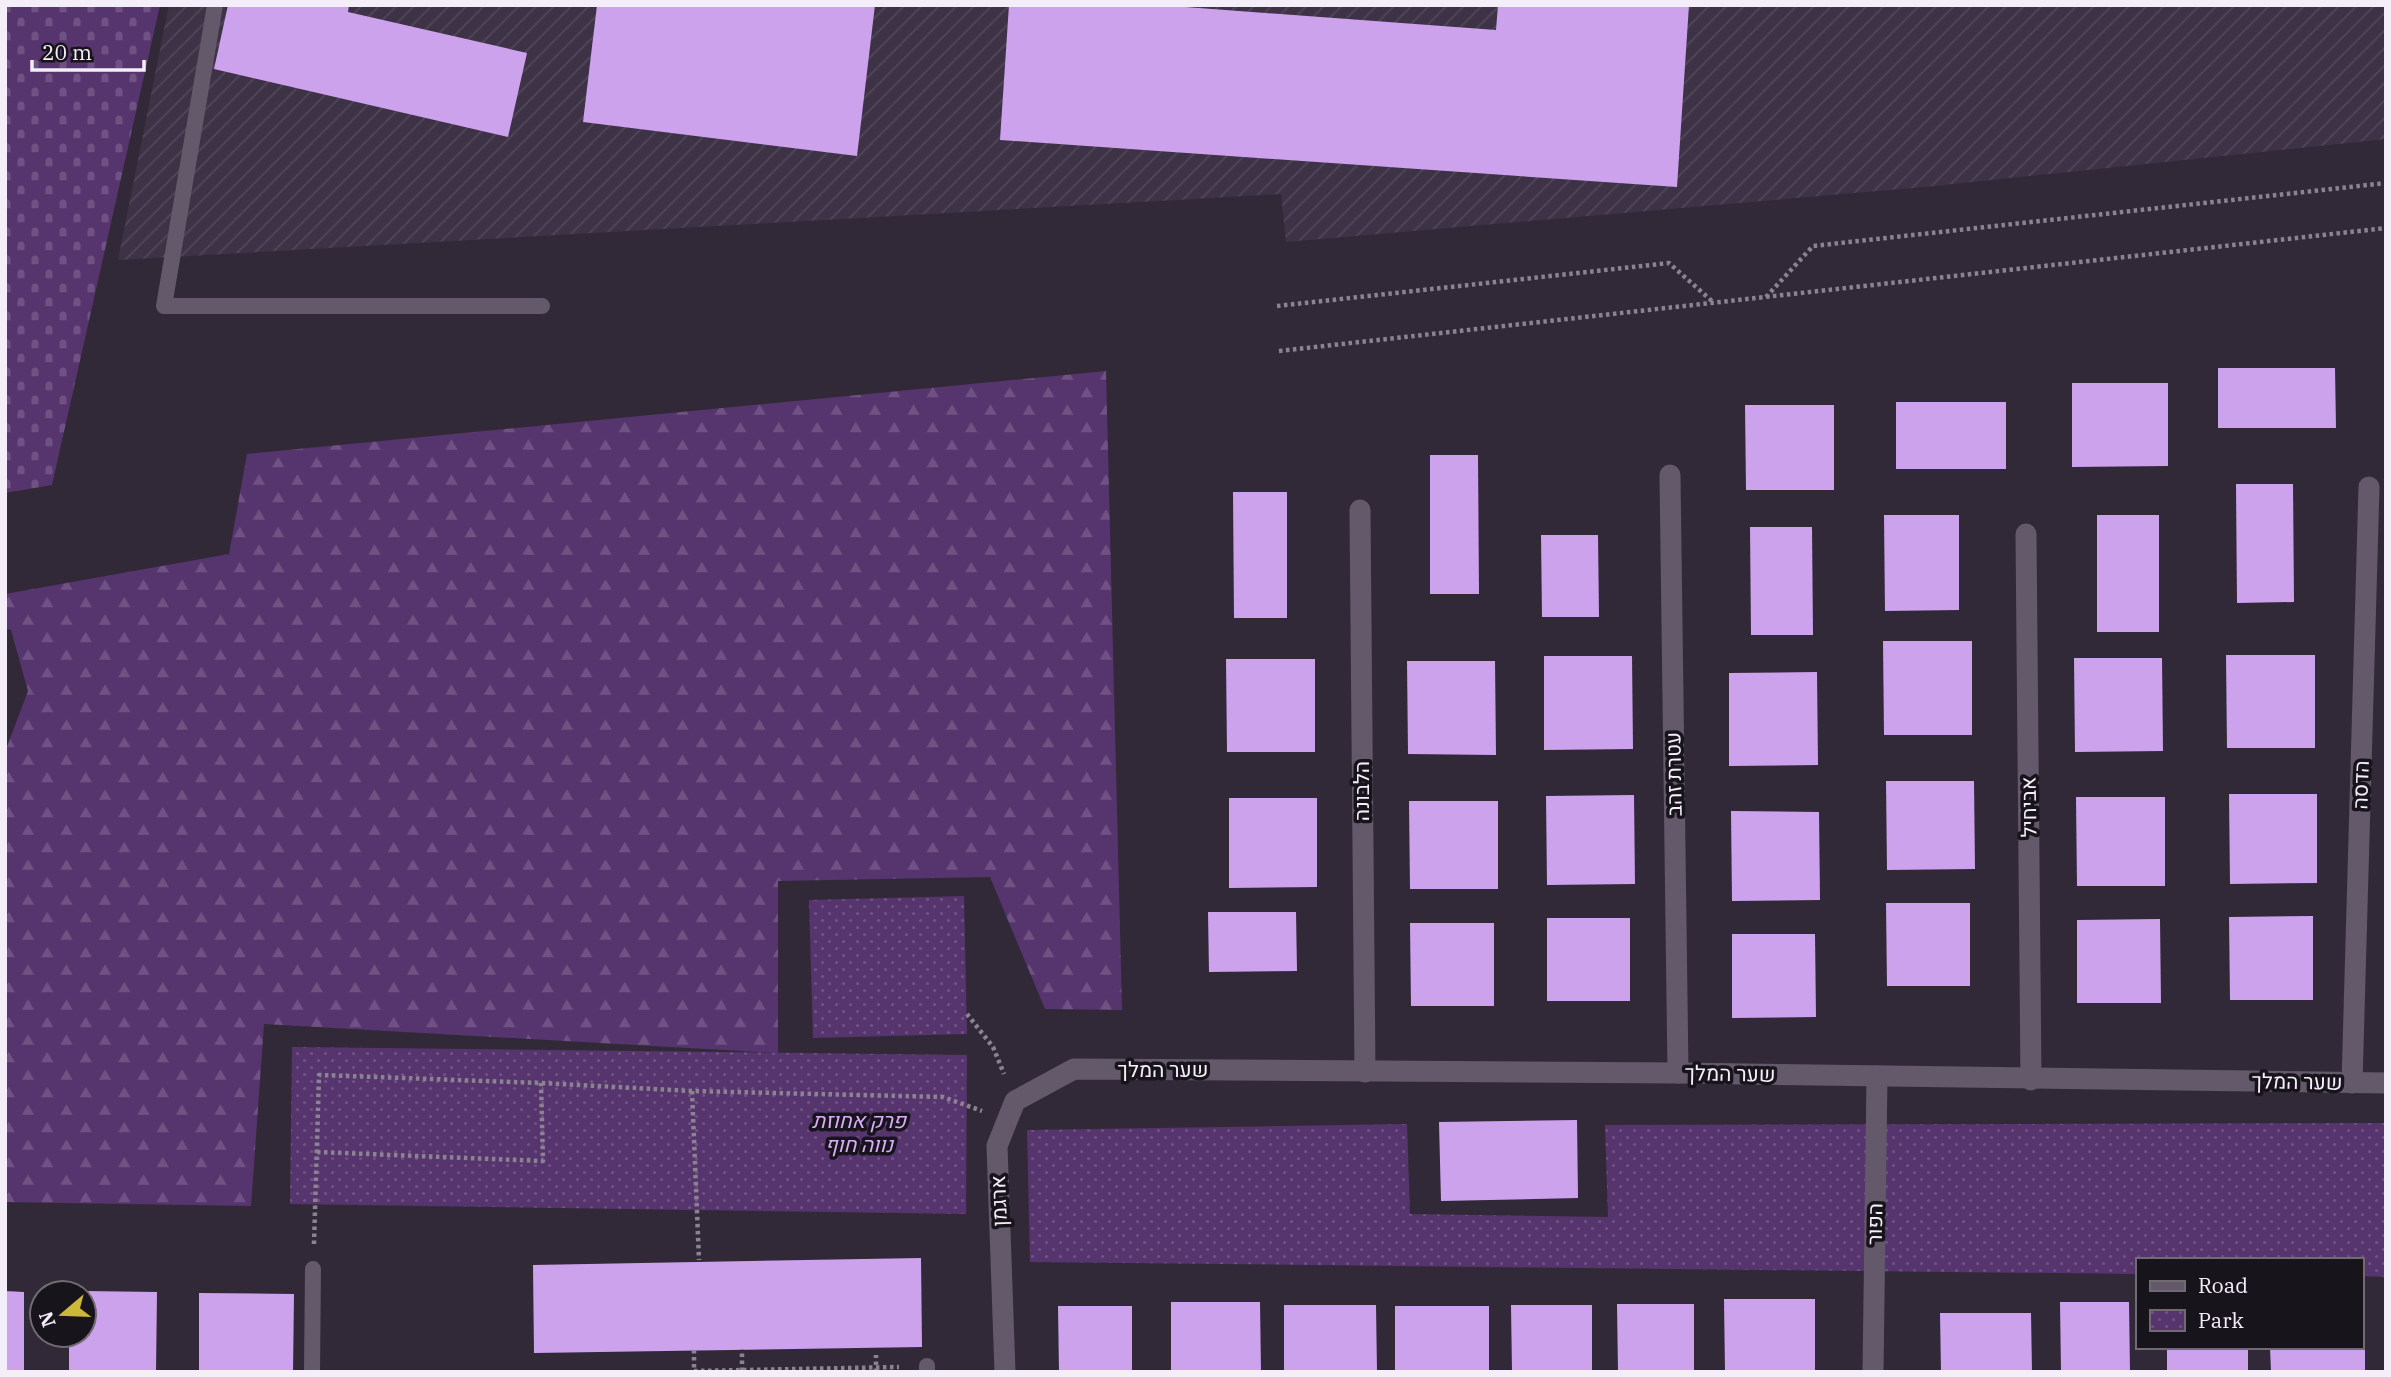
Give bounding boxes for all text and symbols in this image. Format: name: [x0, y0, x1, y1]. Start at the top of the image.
scale bar: [32, 28, 144, 72]
text: 20 m: [42, 38, 92, 66]
street label: עטרת זהב: [1658, 732, 1688, 816]
street label: הדסה: [2345, 760, 2375, 810]
street label: הלבונה: [1347, 761, 1375, 821]
street label: אביחיל: [2013, 776, 2043, 838]
street label: שער המלך: [1118, 1055, 1208, 1083]
street label: שער המלך: [1684, 1058, 1776, 1088]
street label: שער המלך: [2251, 1066, 2343, 1096]
park label: פרק אחוזת נווה חוף: [812, 1106, 908, 1158]
street label: ארגמן: [983, 1175, 1013, 1227]
street label: הפור: [1860, 1203, 1888, 1245]
legend: [2136, 1258, 2363, 1349]
text: Road: [2198, 1271, 2248, 1299]
north arrow: [28, 1279, 98, 1349]
text: Park: [2198, 1306, 2245, 1334]
text: N: [33, 1309, 61, 1331]

